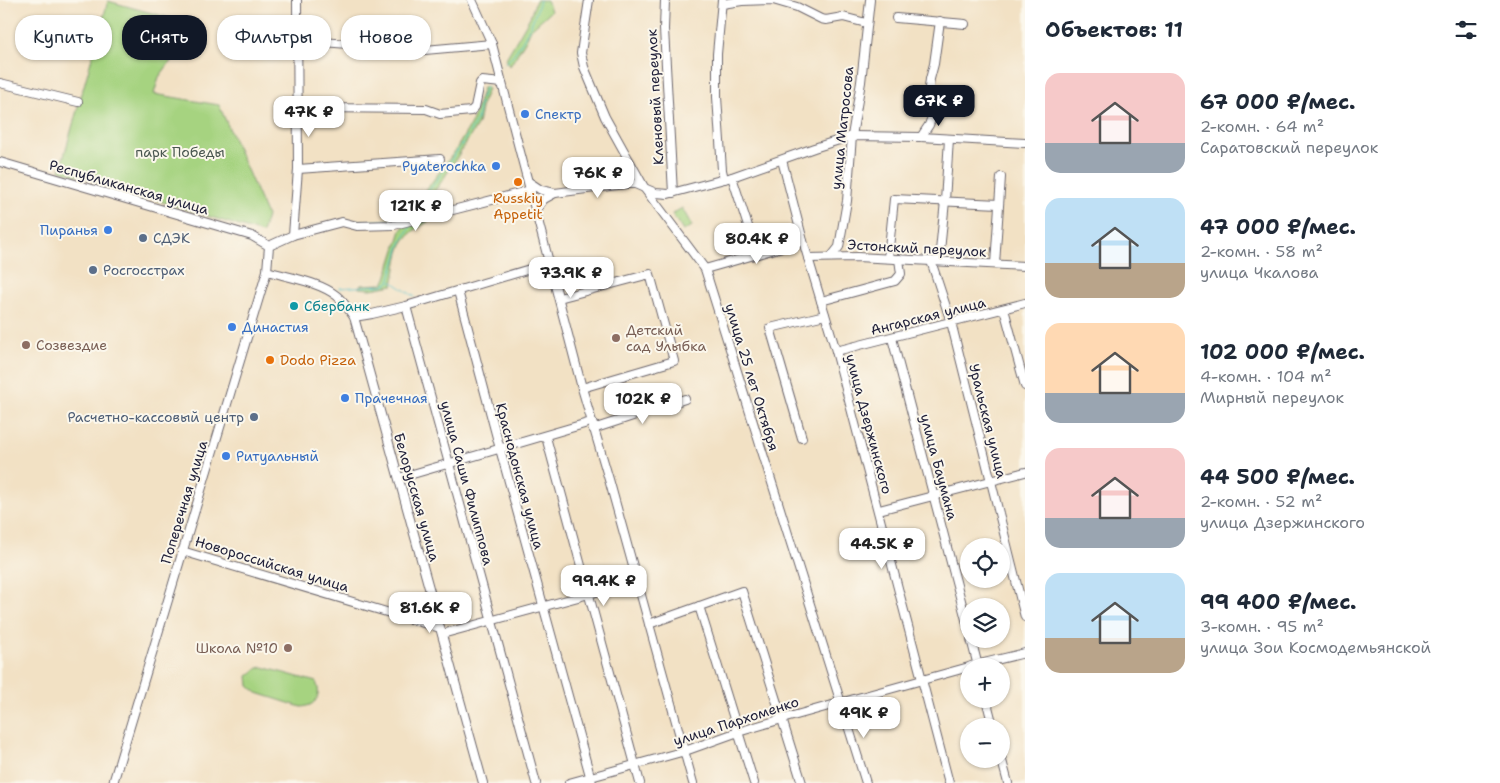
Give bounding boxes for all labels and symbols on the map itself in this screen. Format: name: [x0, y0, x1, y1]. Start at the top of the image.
street label: Кленовый переулок: [642, 28, 668, 165]
street label: улица Матросова: [827, 65, 857, 190]
pin: 67K ₽: [904, 84, 974, 127]
pin: 47K ₽: [274, 96, 344, 138]
place label: Спектр: [535, 105, 582, 123]
marker: Спектр: [519, 108, 531, 120]
park label: парк Победы: [135, 143, 225, 161]
street label: Республиканская улица: [47, 156, 211, 218]
pin: 76K ₽: [563, 156, 633, 199]
place label: Pyaterochka: [402, 157, 486, 175]
marker: Pyaterochka: [490, 160, 502, 172]
marker: Russkiy Appetit: [512, 176, 524, 188]
place label: Russkiy Appetit: [493, 189, 543, 223]
pin: 121K ₽: [375, 190, 457, 232]
place label: Пиранья: [40, 221, 98, 239]
pin: 80.4K ₽: [711, 222, 803, 265]
marker: Пиранья: [102, 224, 114, 236]
place label: СДЭК: [153, 229, 190, 247]
marker: СДЭК: [137, 232, 149, 244]
street label: Эстонский переулок: [847, 235, 988, 261]
pin: 73.9K ₽: [525, 256, 617, 299]
place label: Росгосстрах: [103, 261, 185, 279]
marker: Росгосстрах: [87, 264, 99, 276]
street label: Ангарская улица: [869, 293, 988, 339]
place label: Сбербанк: [304, 297, 370, 315]
marker: Сбербанк: [288, 300, 300, 312]
street label: улица 25 лет Октября: [721, 301, 783, 453]
place label: Династия: [242, 318, 309, 336]
marker: Династия: [226, 321, 238, 333]
place label: Детский сад Улыбка: [626, 321, 706, 355]
marker: Детский сад Улыбка: [610, 332, 622, 344]
place label: Созвездие: [36, 336, 107, 354]
marker: Созвездие: [20, 339, 32, 351]
place label: Dodo Pizza: [280, 351, 356, 369]
street label: улица Дзержинского: [842, 352, 896, 496]
marker: Dodo Pizza: [264, 354, 276, 366]
street label: Уральская улица: [965, 362, 1011, 480]
pin: 102K ₽: [602, 382, 684, 425]
place label: Прачечная: [355, 389, 428, 407]
marker: Прачечная: [339, 392, 351, 404]
street label: улица Саши Филиппова: [436, 399, 498, 567]
street label: Краснодонская улица: [492, 401, 548, 551]
place label: Расчетно-кассовый центр: [67, 408, 244, 426]
marker: Расчетно-кассовый центр: [248, 411, 260, 423]
street label: улица Баумана: [916, 412, 962, 522]
street label: Белорусская улица: [390, 431, 444, 564]
street label: Поперечная улица: [157, 438, 211, 566]
place label: Ритуальный: [236, 447, 319, 465]
marker: Ритуальный: [220, 450, 232, 462]
pin: 44.5K ₽: [836, 528, 928, 570]
street label: Новороссийская улица: [193, 532, 351, 596]
pin: 99.4K ₽: [558, 564, 650, 607]
pin: 81.6K ₽: [384, 592, 476, 634]
place label: Школа №10: [196, 639, 278, 657]
marker: Школа №10: [282, 642, 294, 654]
street label: улица Пархоменко: [671, 692, 801, 750]
pin: 49K ₽: [829, 696, 899, 739]

